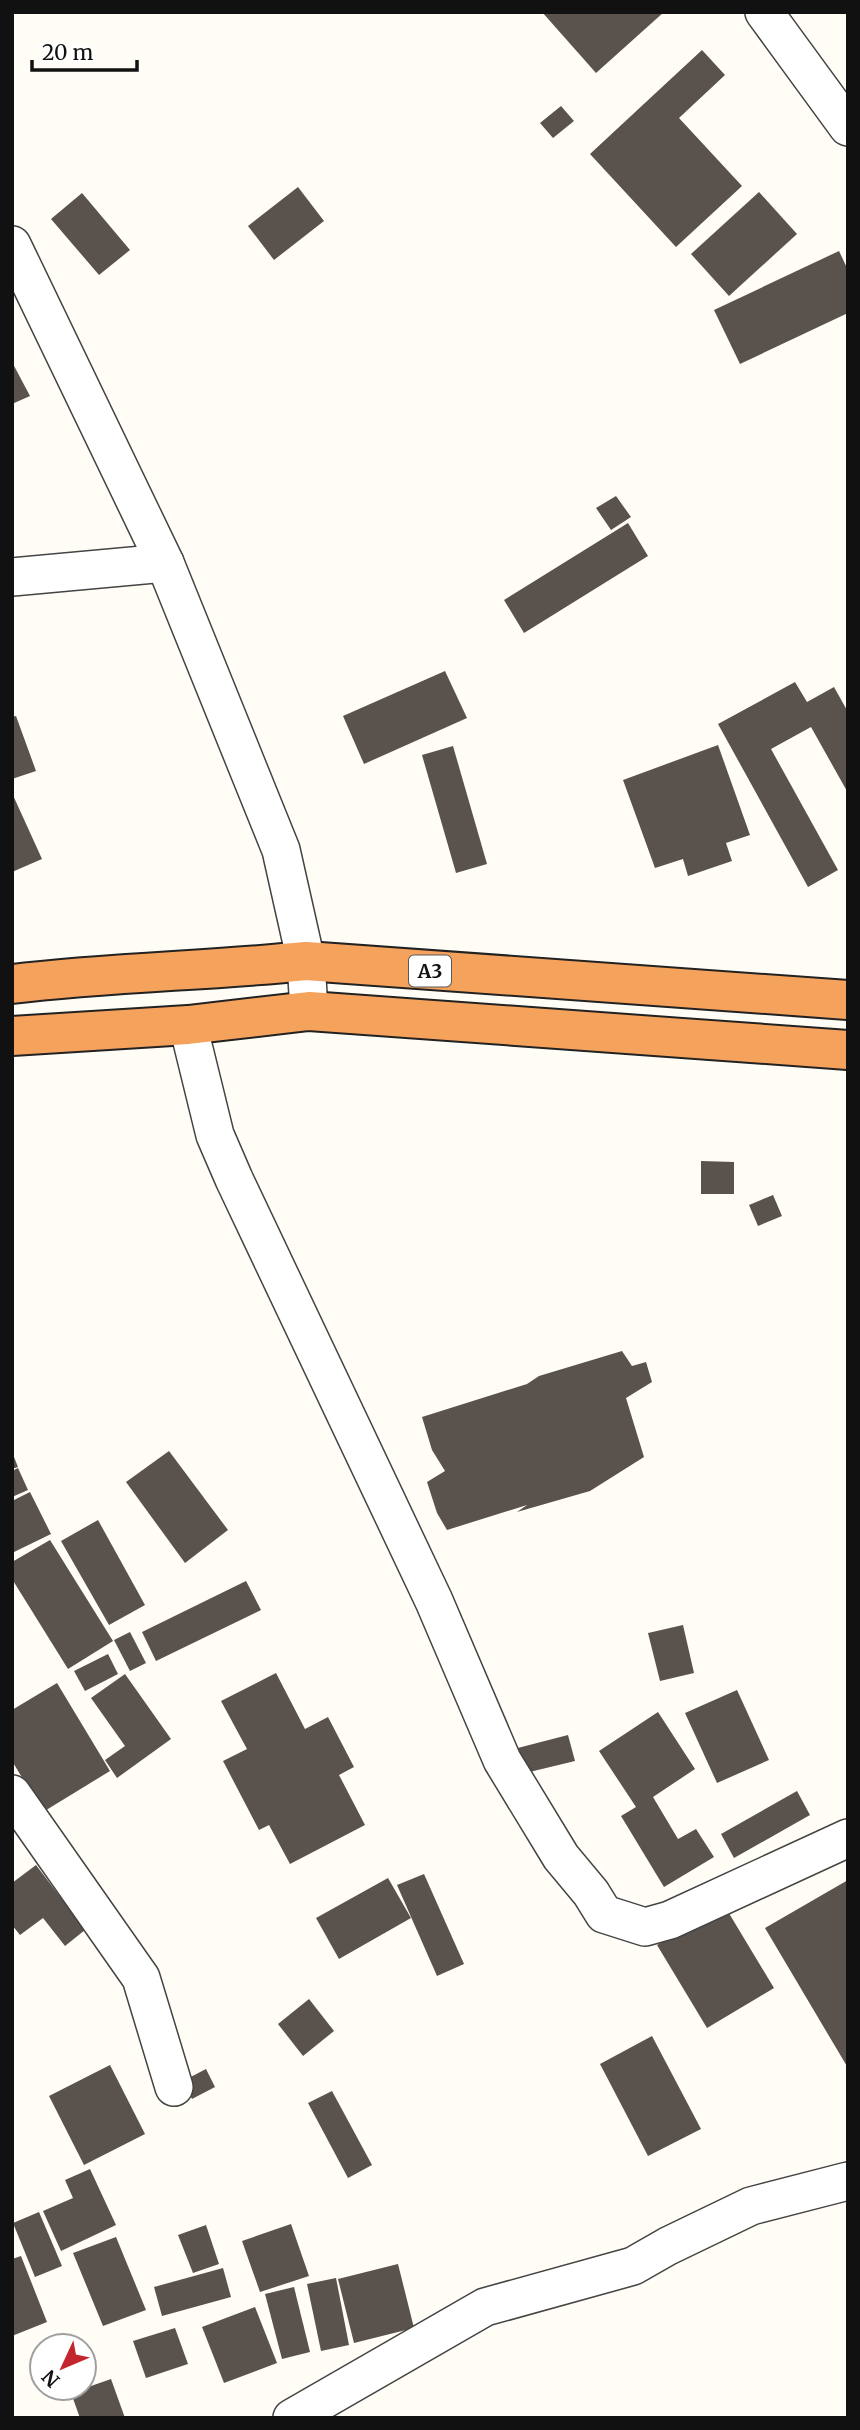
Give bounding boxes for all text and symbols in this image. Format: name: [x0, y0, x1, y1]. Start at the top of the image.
scale bar: [32, 28, 136, 72]
text: 20 m: [42, 39, 94, 66]
road number: A3: [409, 956, 451, 987]
north arrow: [28, 2332, 98, 2402]
text: N: [37, 2365, 65, 2393]

